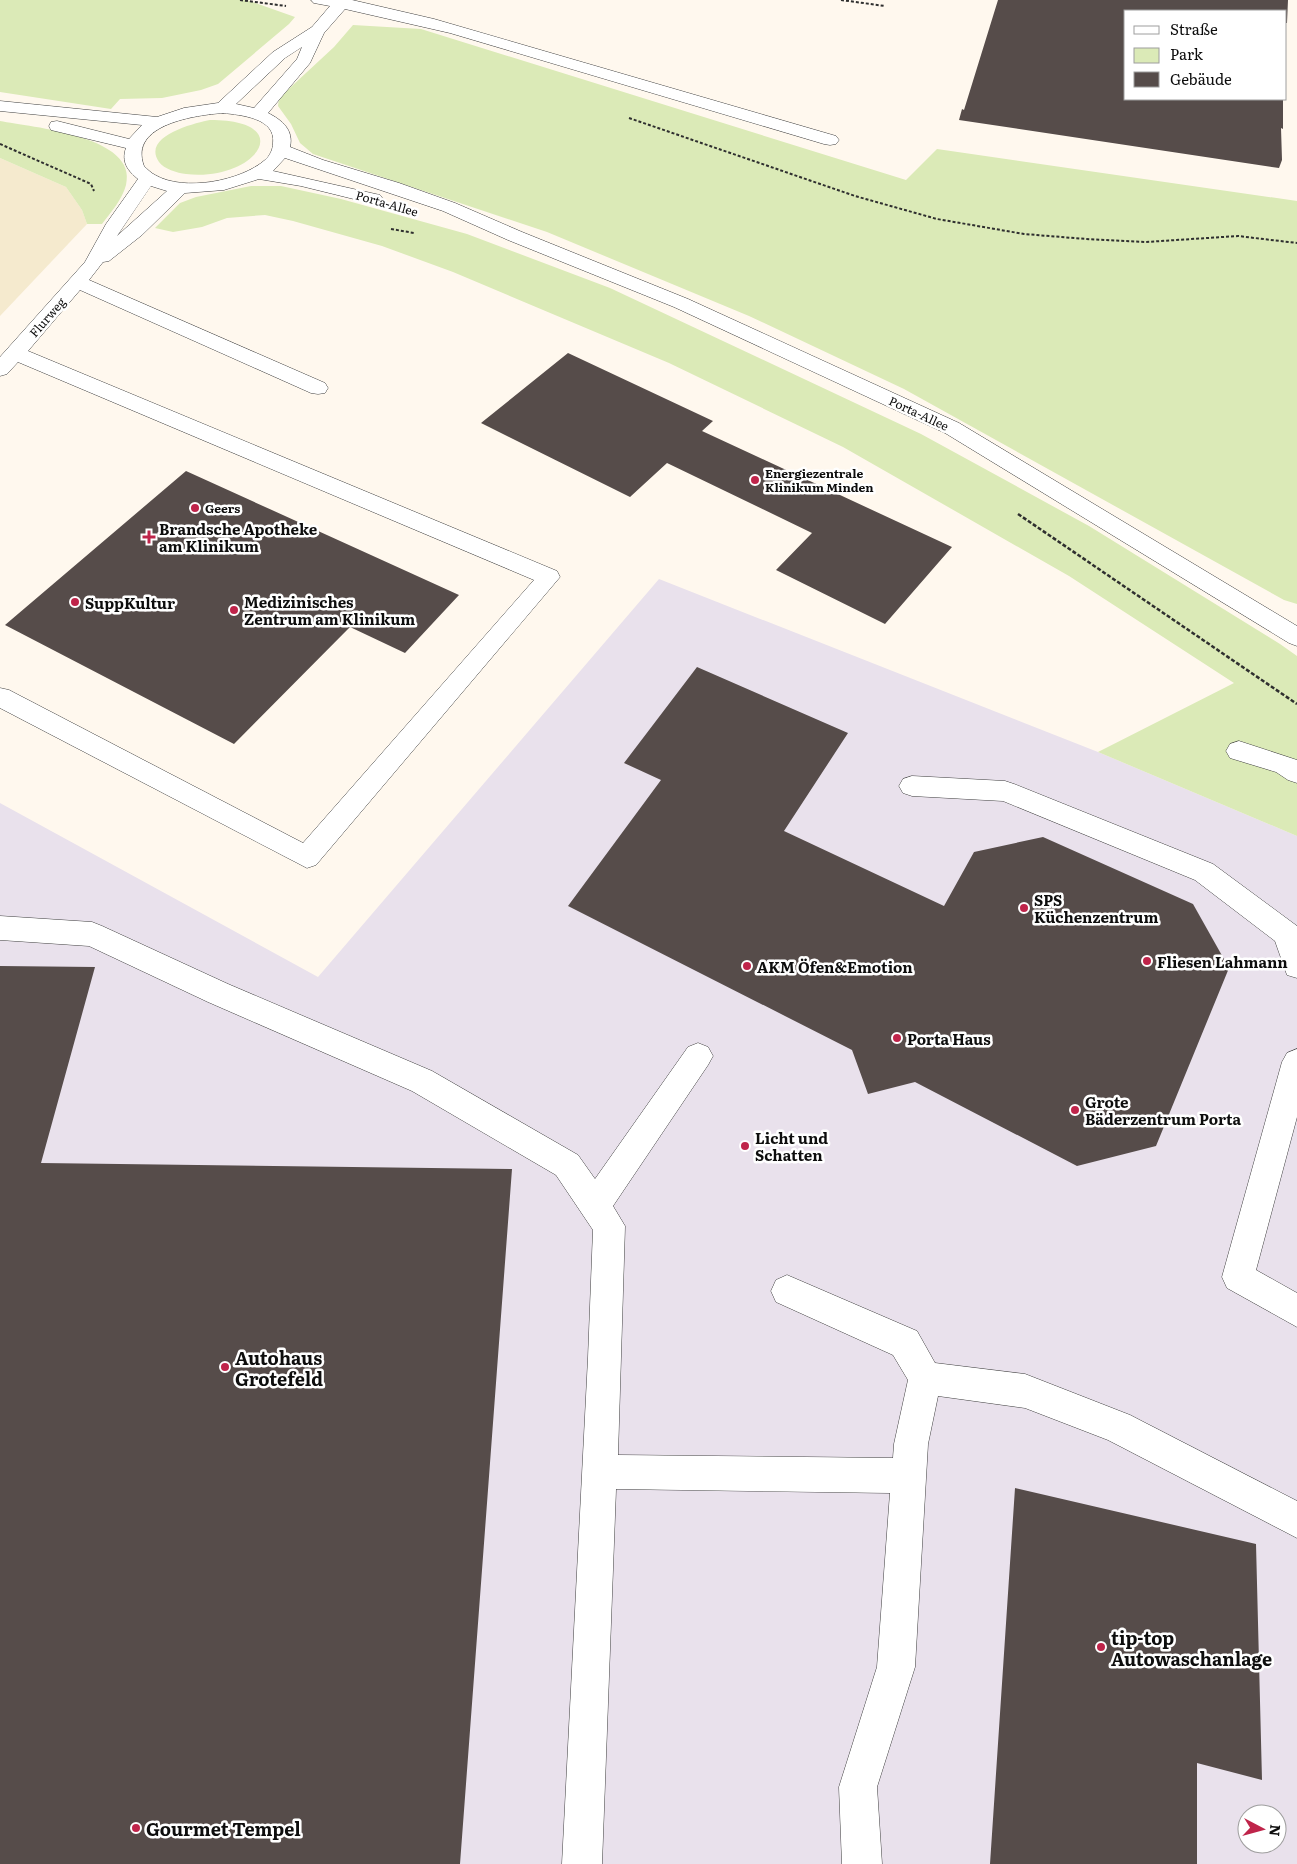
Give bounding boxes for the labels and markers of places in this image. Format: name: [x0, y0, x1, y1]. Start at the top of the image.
place label: Energiezentrale Klinikum Minden: [765, 464, 874, 496]
marker: Energiezentrale Klinikum Minden: [749, 474, 761, 486]
place label: Geers: [205, 499, 240, 517]
marker: Geers: [189, 502, 201, 514]
place label: Brandsche Apotheke am Klinikum: [159, 517, 318, 557]
marker: Brandsche Apotheke am Klinikum: [143, 531, 155, 543]
place label: Medizinisches Zentrum am Klinikum: [244, 590, 415, 630]
place label: SuppKultur: [85, 591, 175, 614]
marker: SuppKultur: [69, 596, 81, 608]
marker: Medizinisches Zentrum am Klinikum: [228, 604, 240, 616]
place label: SPS Küchenzentrum: [1034, 888, 1158, 928]
marker: SPS Küchenzentrum: [1018, 902, 1030, 914]
place label: Fliesen Lahmann: [1157, 950, 1288, 973]
place label: AKM Öfen&Emotion: [757, 955, 913, 978]
marker: Fliesen Lahmann: [1141, 955, 1153, 967]
marker: AKM Öfen&Emotion: [741, 960, 753, 972]
place label: Porta Haus: [907, 1027, 991, 1050]
marker: Porta Haus: [891, 1032, 903, 1044]
place label: Grote Bäderzentrum Porta: [1085, 1090, 1242, 1130]
marker: Grote Bäderzentrum Porta: [1069, 1104, 1081, 1116]
place label: Licht und Schatten: [755, 1126, 828, 1166]
marker: Licht und Schatten: [739, 1140, 751, 1152]
place label: Autohaus Grotefeld: [235, 1344, 323, 1392]
marker: Autohaus Grotefeld: [219, 1361, 231, 1373]
place label: tip-top Autowaschanlage: [1111, 1624, 1272, 1672]
marker: tip-top Autowaschanlage: [1095, 1641, 1107, 1653]
place label: Gourmet Tempel: [146, 1815, 301, 1842]
marker: Gourmet Tempel: [130, 1822, 142, 1834]

